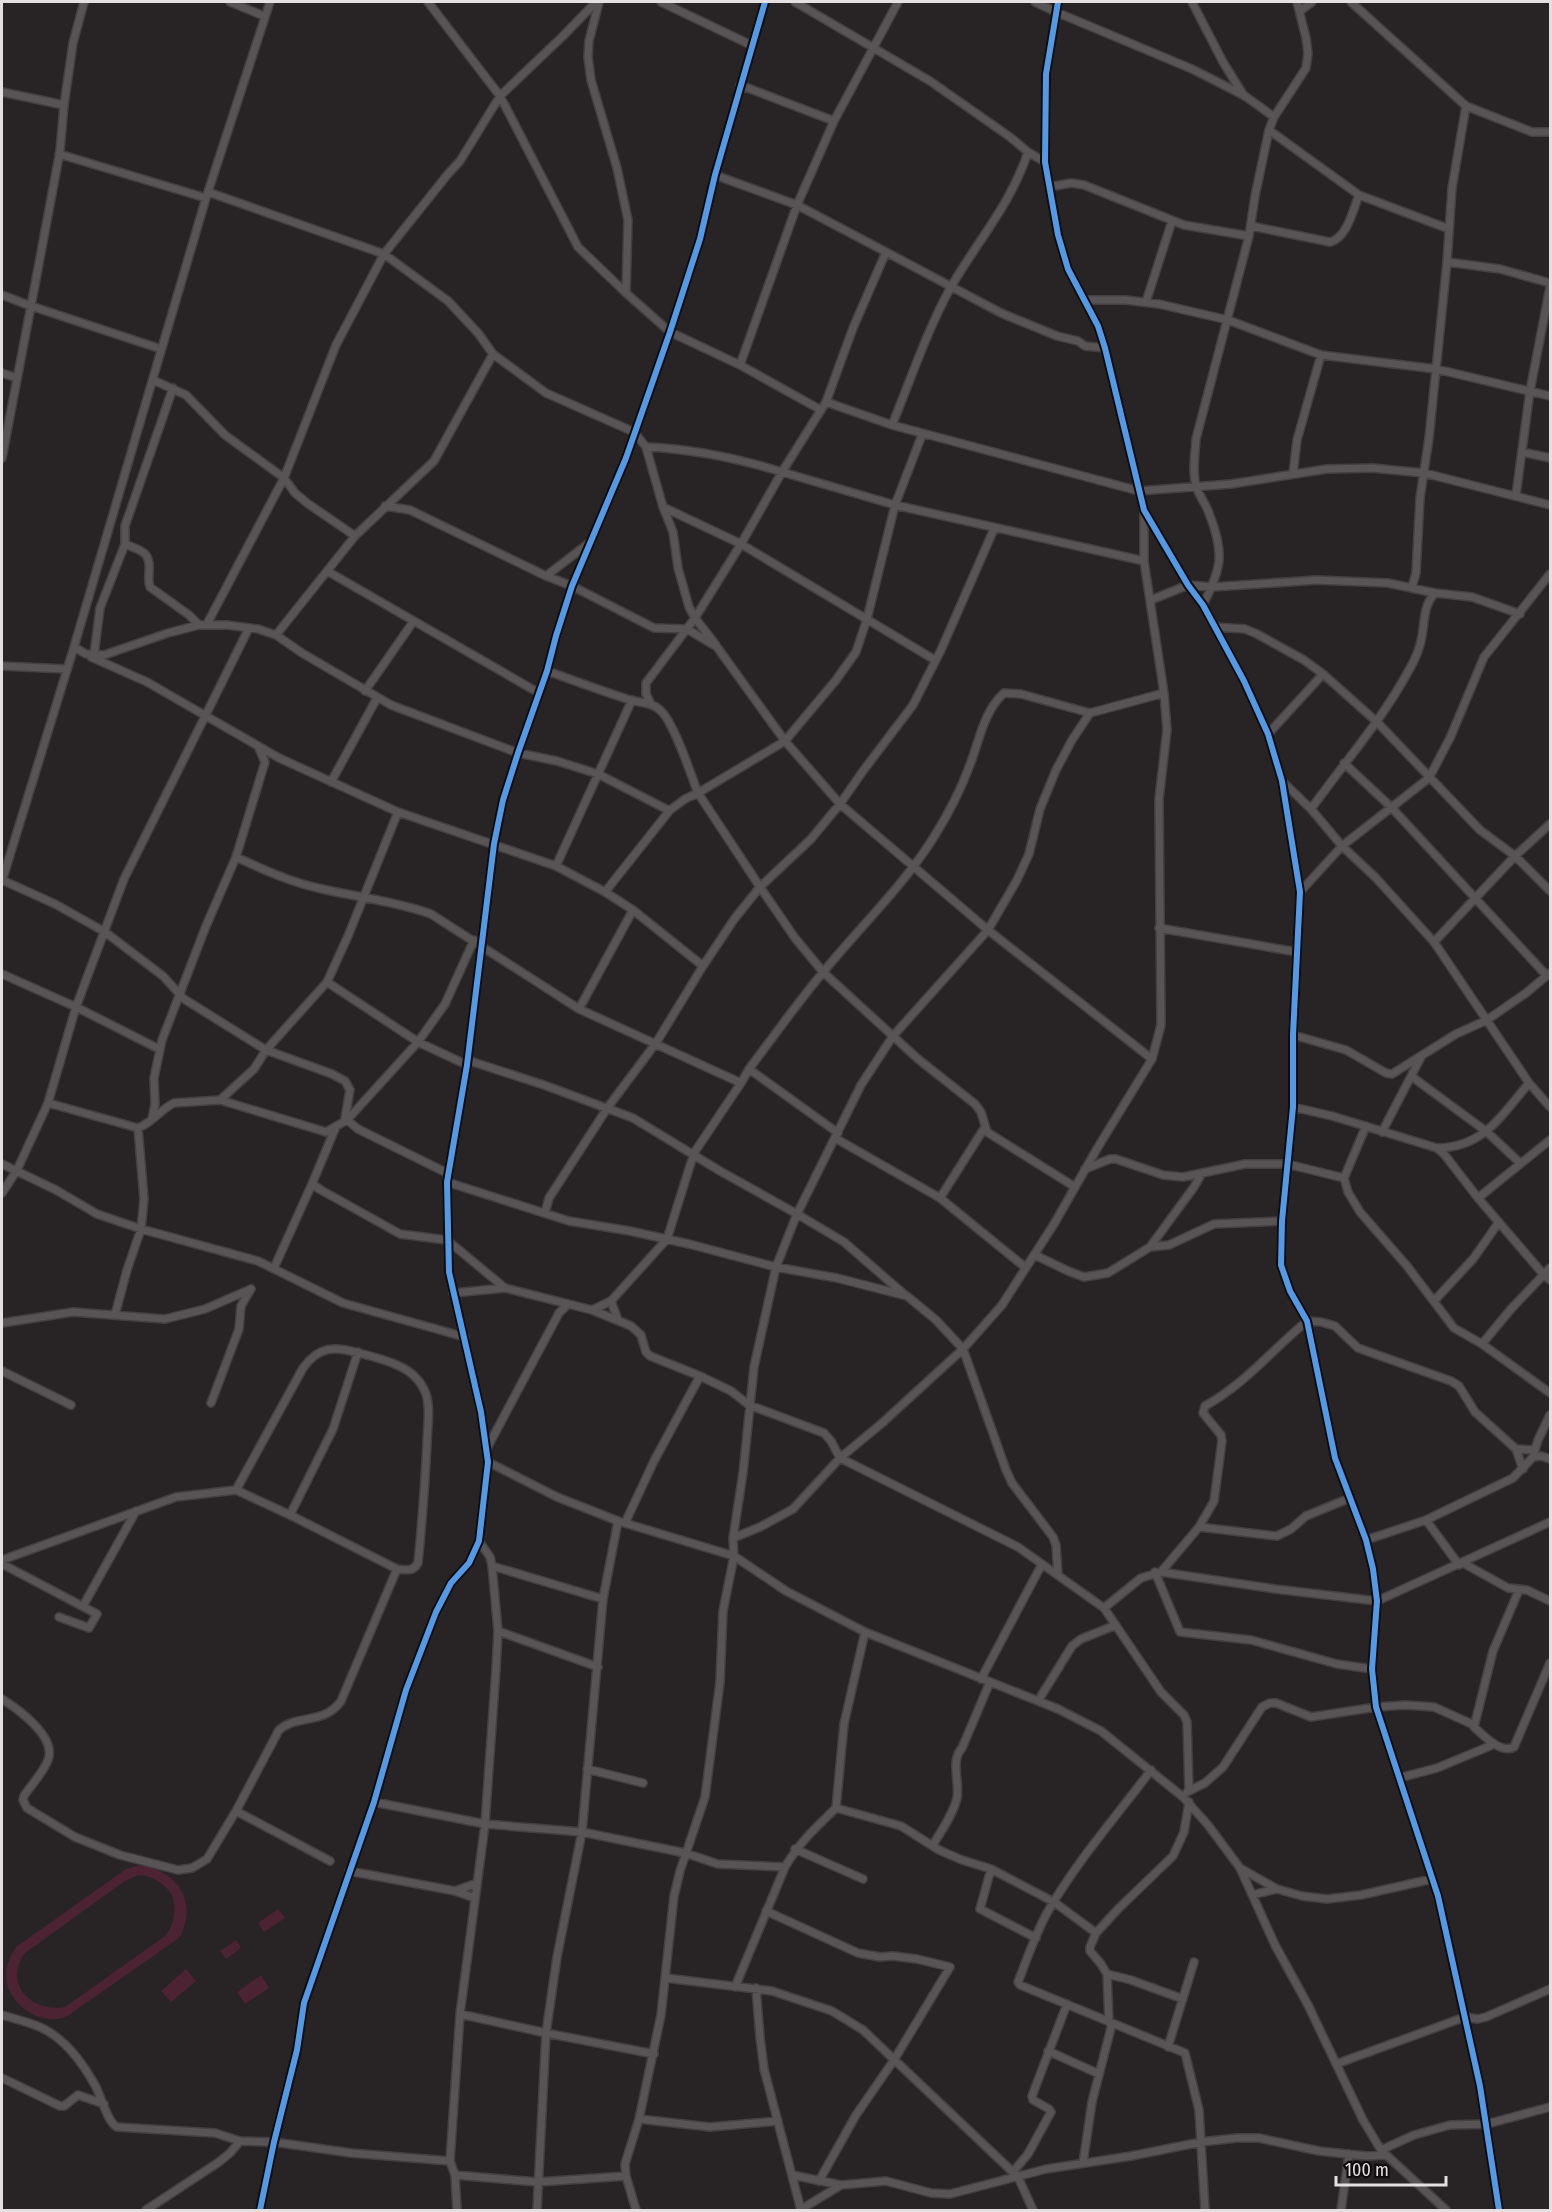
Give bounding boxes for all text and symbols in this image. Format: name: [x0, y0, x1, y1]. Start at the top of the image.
scale bar: [1336, 2149, 1446, 2187]
text: 100 m: [1345, 2159, 1389, 2181]

